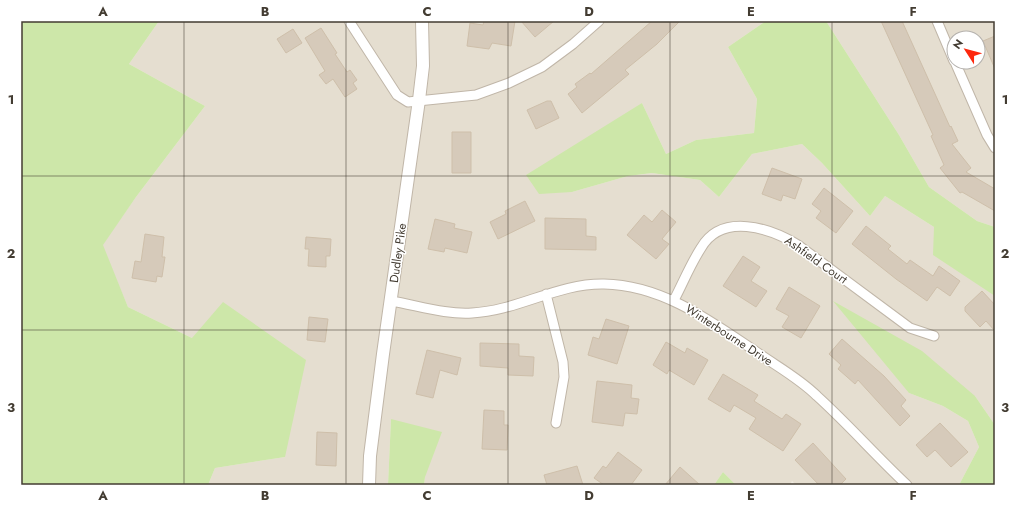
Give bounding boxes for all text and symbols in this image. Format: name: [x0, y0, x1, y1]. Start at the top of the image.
text: A: [97, 2, 108, 21]
text: B: [261, 2, 270, 21]
text: C: [422, 2, 432, 21]
text: D: [584, 2, 594, 21]
text: E: [747, 2, 755, 21]
text: F: [909, 2, 917, 21]
north arrow: [946, 30, 986, 70]
text: N: [949, 36, 967, 52]
text: 1: [8, 90, 14, 109]
text: 1: [1002, 90, 1008, 109]
street label: Dudley Pike: [385, 222, 411, 284]
street label: Ashfield Court: [781, 232, 851, 288]
text: 2: [7, 244, 15, 263]
text: 2: [1001, 244, 1009, 263]
street label: Winterbourne Drive: [682, 300, 776, 370]
text: 3: [7, 398, 15, 417]
text: 3: [1001, 398, 1009, 417]
text: A: [97, 486, 108, 505]
text: B: [261, 486, 270, 505]
text: C: [422, 486, 432, 505]
text: D: [584, 486, 594, 505]
text: E: [747, 486, 755, 505]
text: F: [909, 486, 917, 505]

